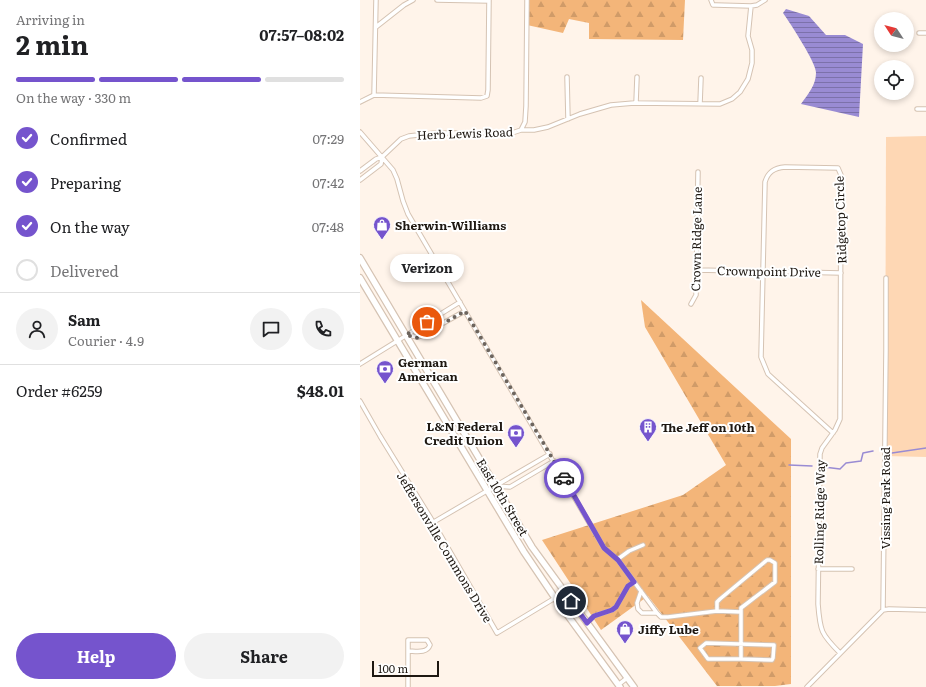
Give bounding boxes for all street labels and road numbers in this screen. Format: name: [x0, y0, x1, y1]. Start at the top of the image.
street label: Herb Lewis Road: [417, 122, 514, 144]
street label: Ridgetop Circle: [829, 176, 851, 264]
street label: Crown Ridge Lane: [686, 186, 706, 292]
street label: Crownpoint Drive: [717, 261, 821, 281]
street label: Vissing Park Road: [876, 446, 894, 549]
street label: East 10th Street: [473, 455, 533, 539]
street label: Rolling Ridge Way: [809, 459, 829, 565]
street label: Jeffersonville Commons Drive: [393, 468, 497, 626]

